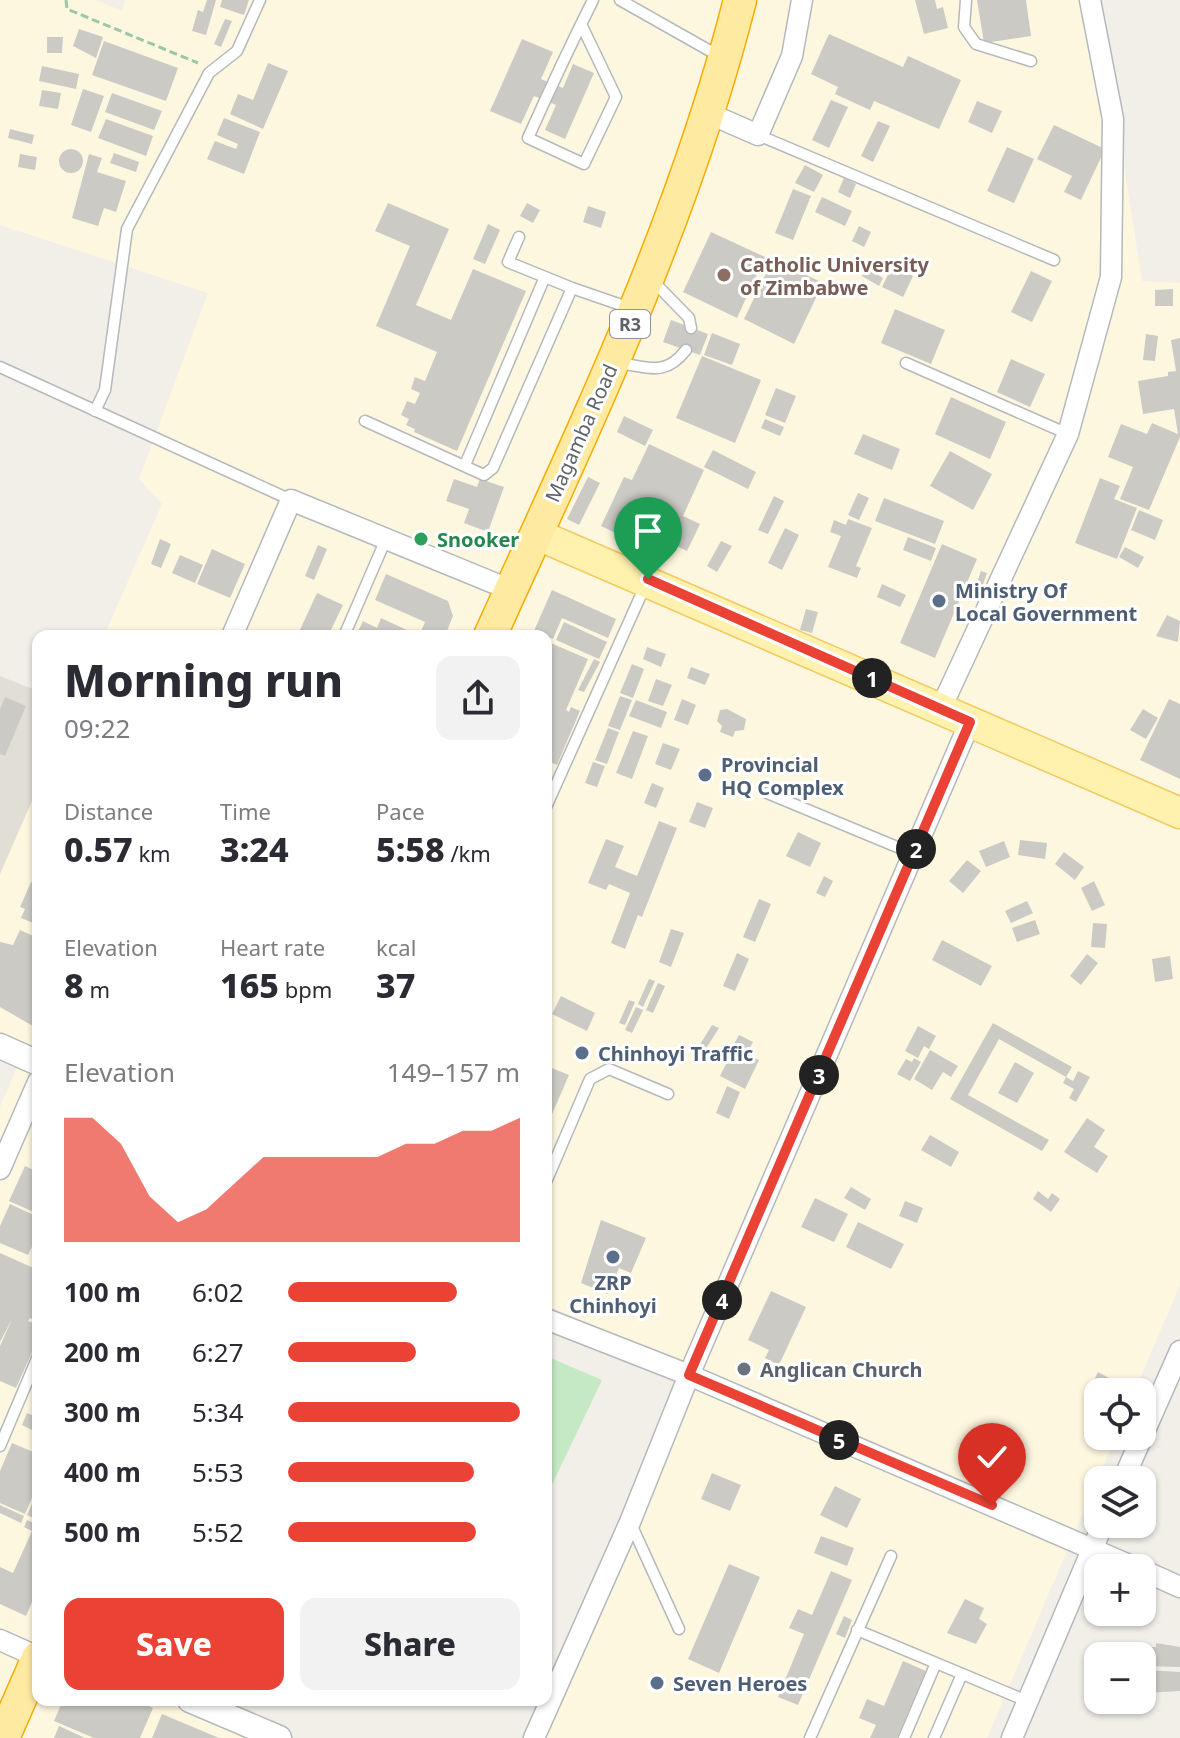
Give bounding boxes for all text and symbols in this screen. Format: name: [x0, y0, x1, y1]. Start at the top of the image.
place label: Catholic University of Zimbabwe: [740, 251, 930, 301]
marker: Catholic University of Zimbabwe: [715, 266, 733, 284]
road number: R3: [610, 310, 650, 338]
street label: Magamba Road: [538, 360, 624, 506]
pin: [614, 497, 682, 579]
icon: arrive: [626, 509, 670, 553]
place label: Snooker: [437, 526, 519, 553]
marker: Snooker: [412, 530, 430, 548]
place label: Ministry Of Local Government: [955, 577, 1137, 627]
marker: Ministry Of Local Government: [930, 592, 948, 610]
text: Morning run: [64, 650, 343, 710]
button: share: [436, 656, 520, 740]
pin: 1: [852, 658, 892, 698]
text: 1: [866, 663, 878, 693]
text: 09:22: [64, 710, 130, 746]
place label: Provincial HQ Complex: [721, 751, 844, 801]
marker: Provincial HQ Complex: [696, 766, 714, 784]
text: Distance: [64, 796, 153, 826]
text: Time: [220, 796, 271, 826]
text: Pace: [376, 796, 425, 826]
text: 0.57: [64, 826, 133, 872]
text: 3:24: [220, 826, 289, 872]
text: 5:58: [376, 826, 445, 872]
pin: 2: [896, 829, 936, 869]
text: 2: [910, 834, 922, 864]
text: km: [133, 838, 171, 868]
text: /km: [445, 838, 491, 868]
text: Elevation: [64, 932, 158, 962]
text: Heart rate: [220, 932, 325, 962]
text: kcal: [376, 932, 416, 962]
text: 8: [64, 962, 84, 1008]
text: 165: [220, 962, 279, 1008]
text: 37: [376, 962, 415, 1008]
text: m: [84, 974, 110, 1004]
text: bpm: [279, 974, 332, 1004]
place label: Chinhoyi Traffic: [598, 1040, 753, 1067]
marker: Chinhoyi Traffic: [573, 1044, 591, 1062]
text: Elevation: [64, 1054, 175, 1090]
text: 149–157 m: [387, 1054, 520, 1090]
pin: 3: [799, 1055, 839, 1095]
text: 3: [813, 1060, 825, 1090]
marker: ZRP Chinhoyi: [604, 1248, 622, 1266]
place label: ZRP Chinhoyi: [569, 1269, 657, 1319]
text: 100 m: [64, 1274, 141, 1310]
text: 6:02: [192, 1274, 244, 1310]
pin: 4: [702, 1280, 742, 1320]
text: 4: [716, 1285, 728, 1315]
text: 200 m: [64, 1334, 141, 1370]
text: 6:27: [192, 1334, 244, 1370]
place label: Anglican Church: [760, 1356, 923, 1383]
marker: Anglican Church: [735, 1360, 753, 1378]
map controls: [1084, 1378, 1156, 1714]
button: locate: [1084, 1378, 1156, 1450]
text: 300 m: [64, 1394, 141, 1430]
text: 5:34: [192, 1394, 244, 1430]
pin: 5: [819, 1420, 859, 1460]
pin: [958, 1423, 1026, 1505]
text: 5: [833, 1425, 845, 1455]
icon: check: [970, 1435, 1014, 1479]
text: 400 m: [64, 1454, 141, 1490]
text: 5:53: [192, 1454, 244, 1490]
button: layers: [1084, 1466, 1156, 1538]
text: 500 m: [64, 1514, 141, 1550]
text: 5:52: [192, 1514, 244, 1550]
button: +: [1084, 1554, 1156, 1626]
button: Save: [64, 1598, 284, 1690]
button: Share: [300, 1598, 520, 1690]
button: −: [1084, 1642, 1156, 1714]
place label: Seven Heroes: [673, 1670, 807, 1697]
marker: Seven Heroes: [648, 1674, 666, 1692]

